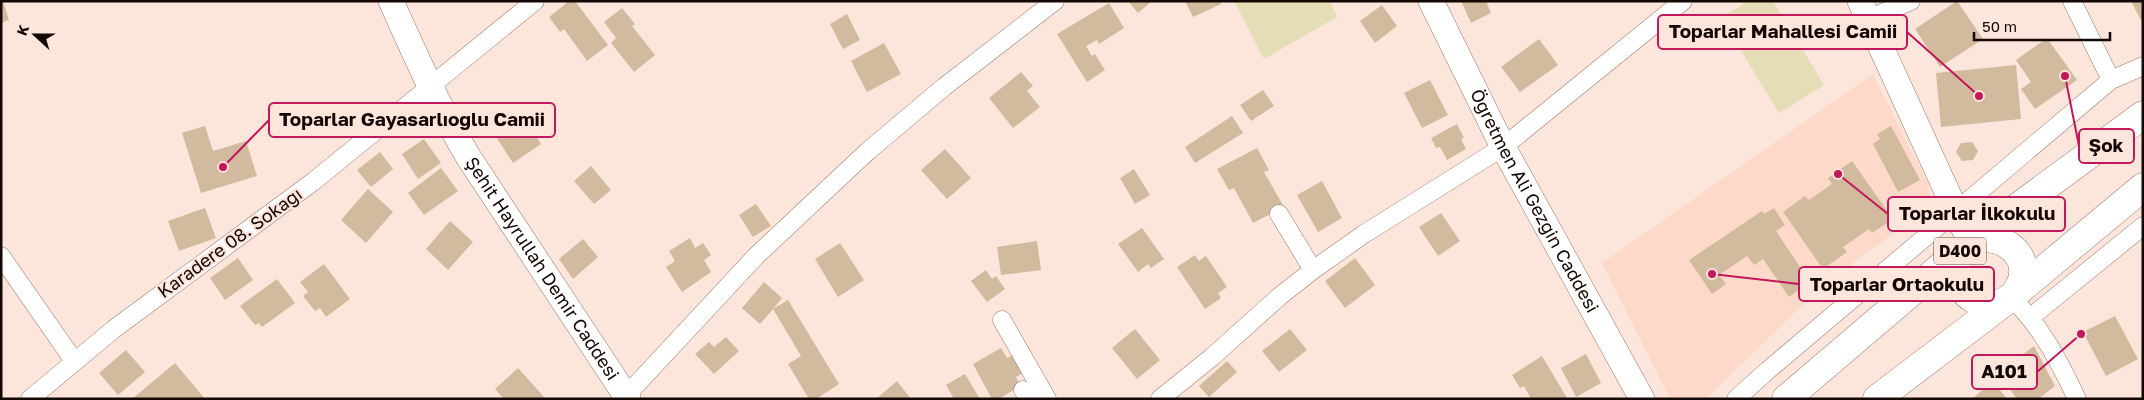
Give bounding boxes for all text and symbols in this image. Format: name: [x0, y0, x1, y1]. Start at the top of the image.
north arrow: [10, 10, 60, 60]
scale bar: [1974, 10, 2110, 42]
callout: Toparlar Mahallesi Camii: [1658, 15, 1907, 49]
text: 50 m: [1982, 17, 2017, 35]
text: Toparlar Mahallesi Camii: [1669, 19, 1897, 42]
text: K: [13, 22, 32, 38]
street label: Öğretmen Ali Gezgin Caddesi: [1466, 85, 1604, 316]
callout: Toparlar Gayasarlıoğlu Camii: [269, 103, 555, 137]
text: Toparlar Gayasarlıoğlu Camii: [279, 107, 545, 130]
callout: Şok: [2079, 129, 2134, 163]
text: Şok: [2088, 133, 2124, 156]
street label: Şehit Hayrullah Demir Caddesi: [461, 152, 624, 384]
street label: Karadere 08. Sokağı: [153, 182, 306, 302]
callout: Toparlar İlkokulu: [1888, 197, 2065, 231]
text: Toparlar İlkokulu: [1899, 201, 2055, 224]
road number: D400: [1934, 238, 1986, 264]
callout: Toparlar Ortaokulu: [1799, 267, 1994, 301]
text: Toparlar Ortaokulu: [1810, 272, 1984, 295]
callout: A101: [1972, 355, 2037, 389]
text: A101: [1981, 359, 2027, 382]

